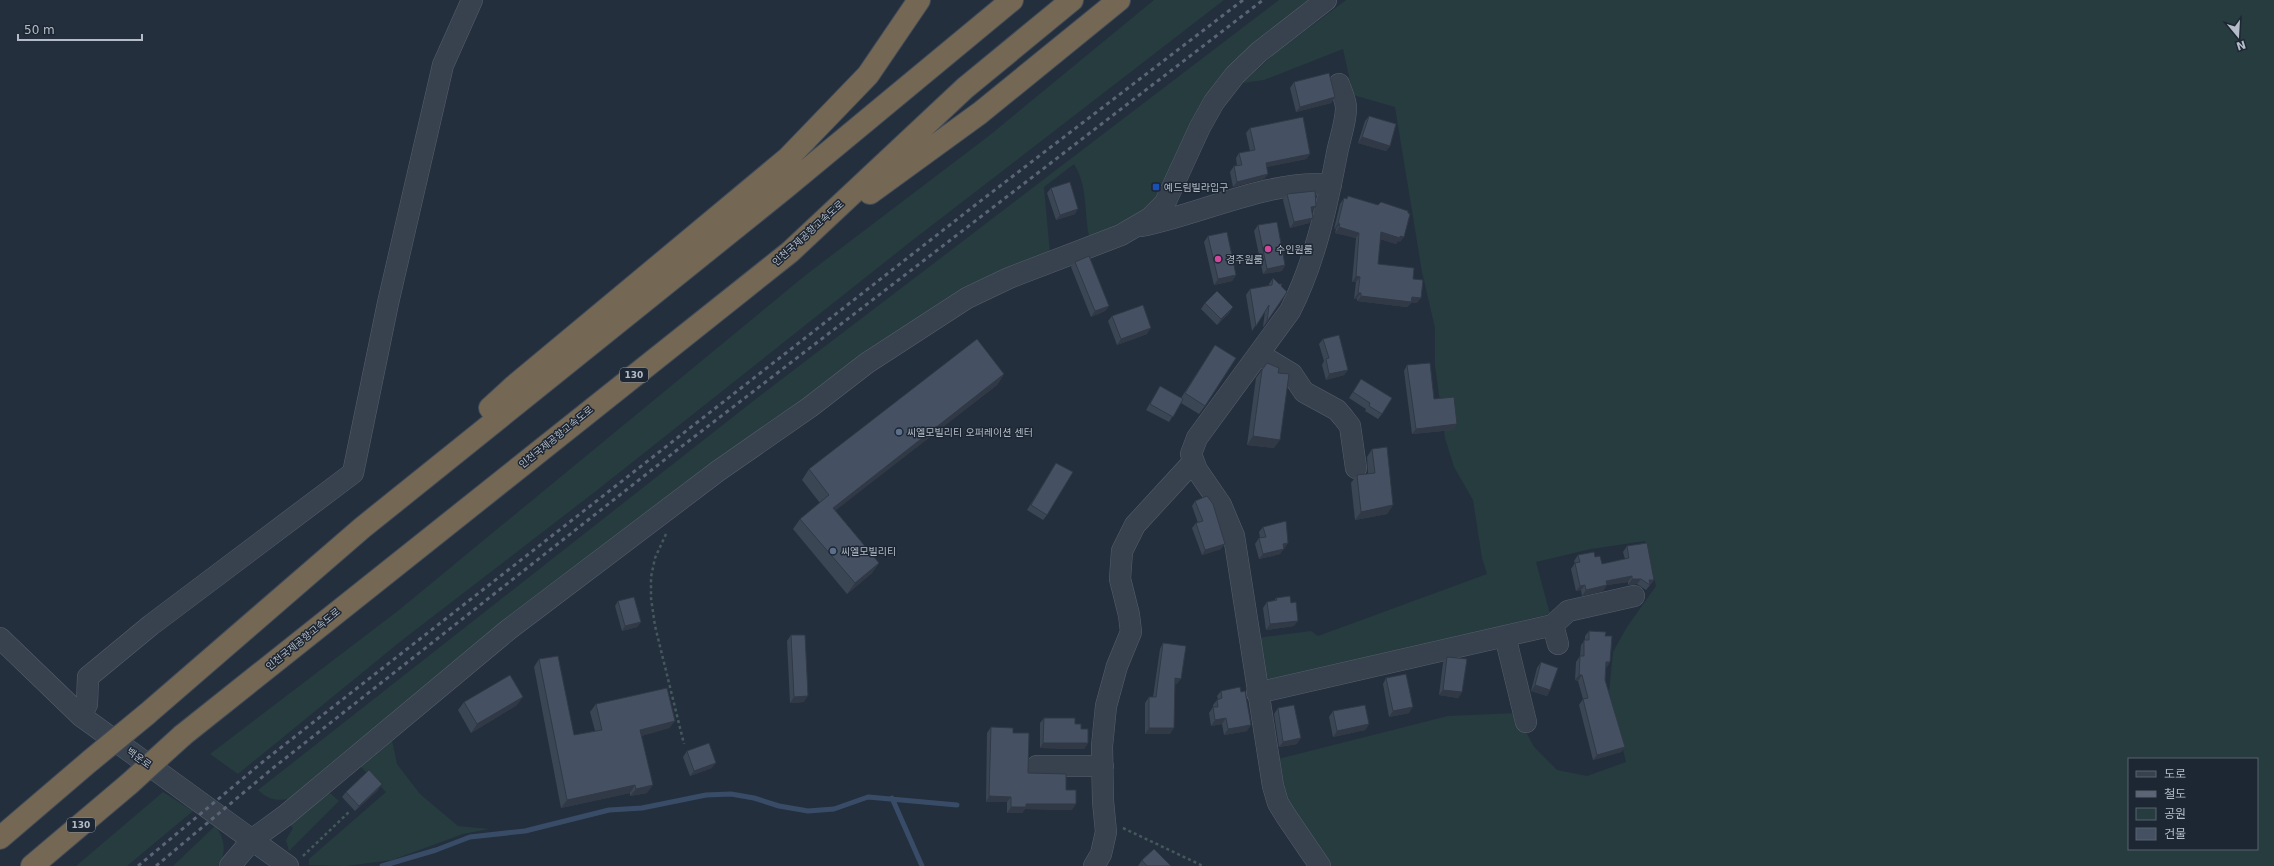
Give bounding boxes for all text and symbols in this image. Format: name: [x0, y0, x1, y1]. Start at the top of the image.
scale bar: [18, 16, 142, 42]
north arrow: [2218, 16, 2258, 56]
text: 50 m: [24, 23, 55, 37]
text: N: [2235, 37, 2247, 53]
marker: 예드림빌라입구: [1151, 182, 1161, 192]
place label: 예드림빌라입구: [1164, 182, 1228, 193]
street label: 인천국제공항고속도로: [770, 198, 846, 268]
marker: 수인원룸: [1263, 244, 1273, 254]
place label: 수인원룸: [1276, 244, 1313, 255]
marker: 경주원룸: [1213, 254, 1223, 264]
place label: 경주원룸: [1226, 254, 1263, 265]
road number: 130: [620, 368, 648, 382]
street label: 인천국제공항고속도로: [517, 404, 595, 470]
marker: 씨엘모빌리티 오퍼레이션 센터: [894, 427, 904, 437]
place label: 씨엘모빌리티 오퍼레이션 센터: [907, 427, 1033, 438]
marker: 씨엘모빌리티: [828, 546, 838, 556]
place label: 씨엘모빌리티: [841, 546, 896, 557]
street label: 인천국제공항고속도로: [264, 606, 342, 672]
street label: 백운로: [125, 745, 153, 771]
legend: [2128, 758, 2258, 850]
text: 도로: [2164, 767, 2186, 781]
text: 철도: [2164, 787, 2186, 801]
text: 공원: [2164, 807, 2186, 821]
road number: 130: [67, 818, 95, 832]
text: 건물: [2164, 827, 2186, 841]

